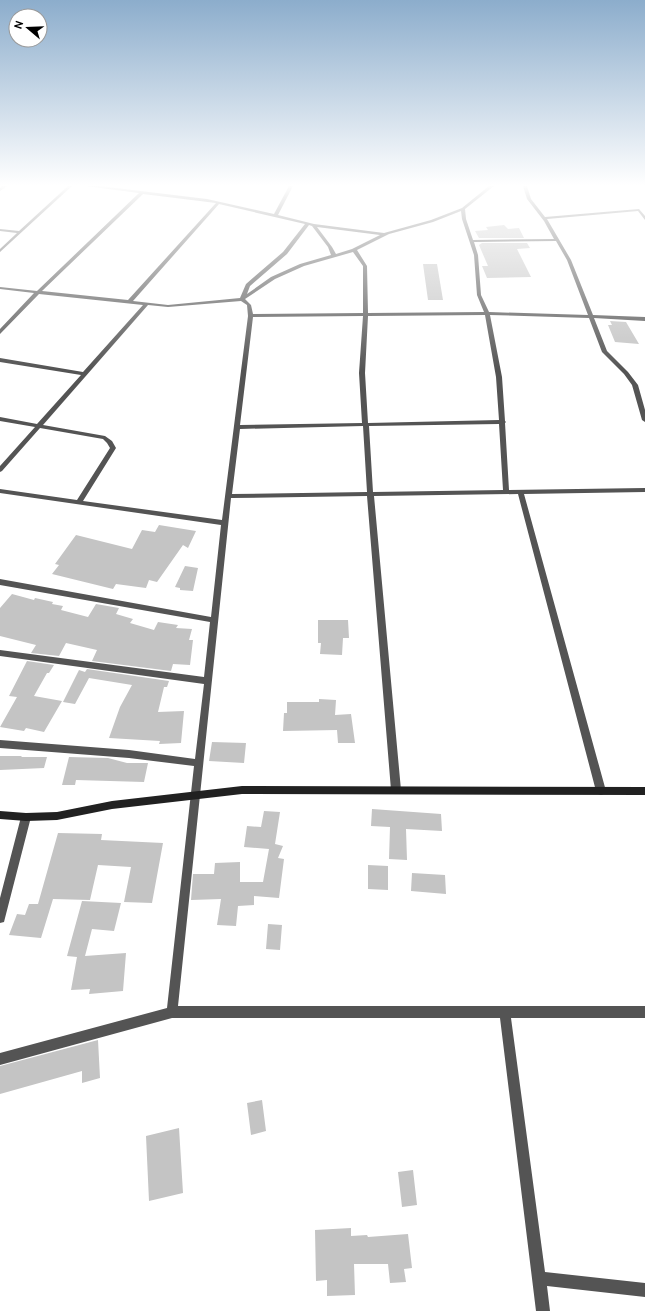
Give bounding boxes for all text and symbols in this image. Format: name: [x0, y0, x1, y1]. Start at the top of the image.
north arrow: [8, 8, 48, 48]
text: N: [11, 19, 26, 31]

